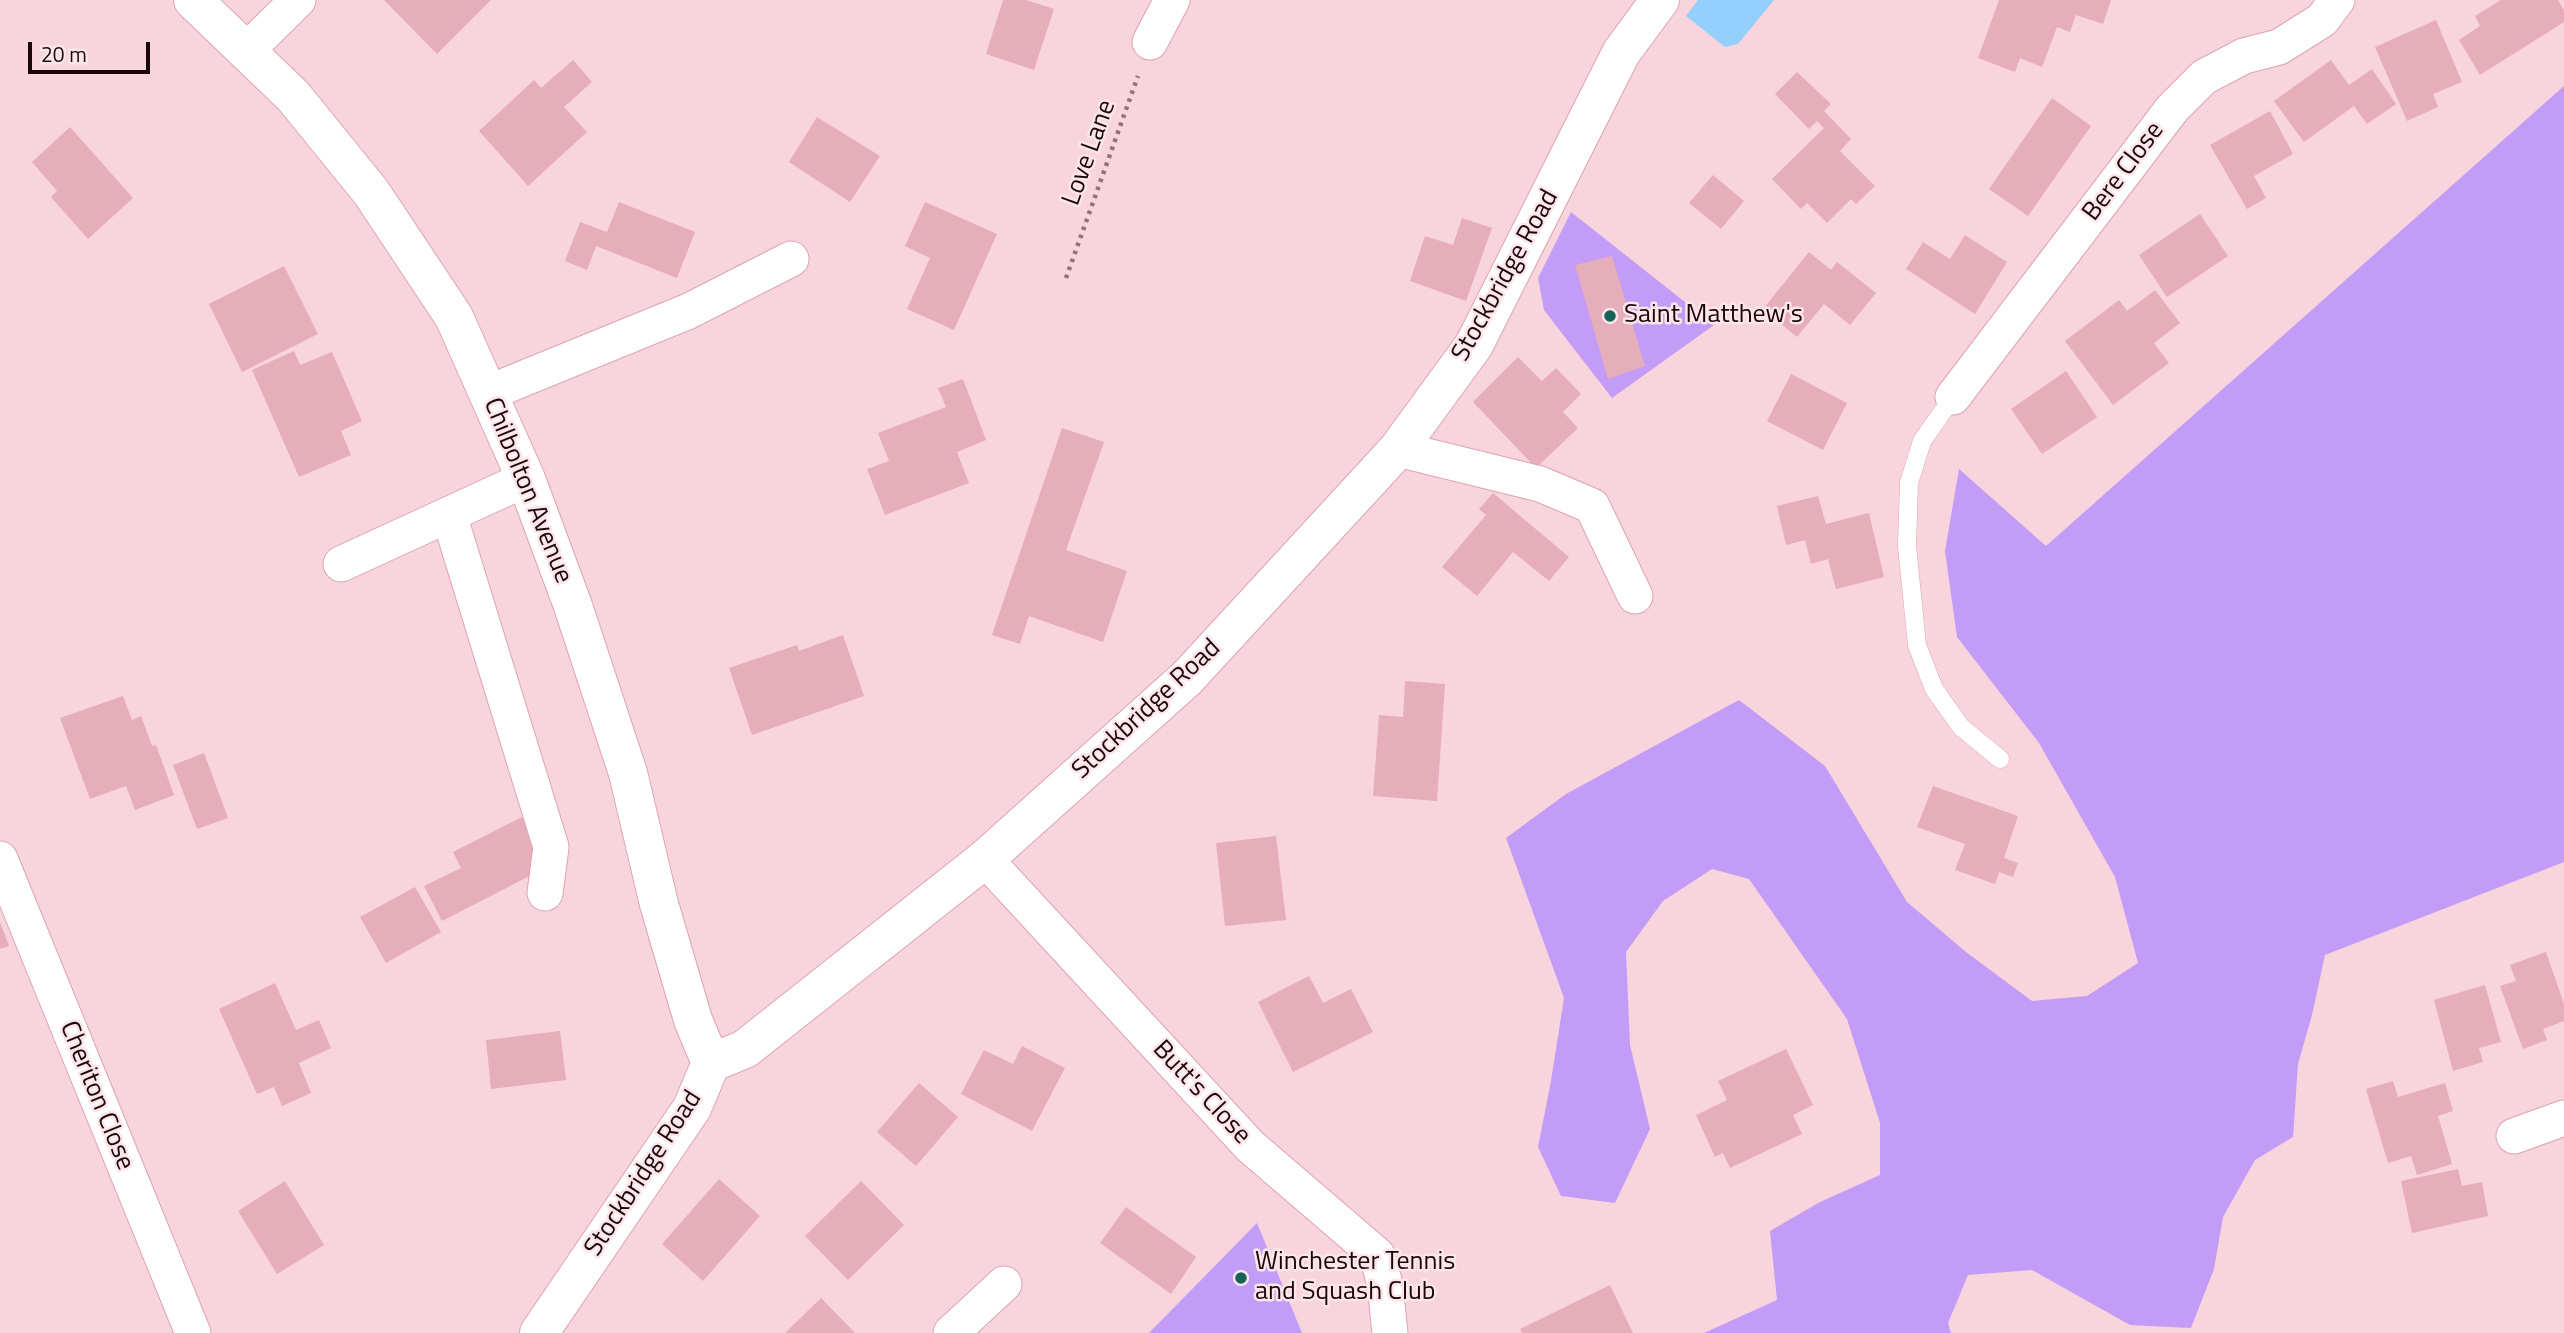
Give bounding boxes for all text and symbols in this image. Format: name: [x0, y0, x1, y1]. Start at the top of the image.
scale bar: [32, 28, 154, 72]
text: 20 m: [41, 38, 87, 70]
street label: Love Lane: [1057, 96, 1123, 210]
street label: Bere Close: [2077, 116, 2171, 228]
street label: Stockbridge Road: [1446, 185, 1566, 367]
place label: Saint Matthew's: [1624, 300, 1803, 332]
marker: Saint Matthew's: [1602, 308, 1618, 324]
street label: Chilbolton Avenue: [476, 394, 578, 588]
street label: Stockbridge Road: [1066, 633, 1228, 787]
street label: Cheriton Close: [52, 1017, 140, 1175]
street label: Butt's Close: [1145, 1035, 1257, 1151]
street label: Stockbridge Road: [579, 1085, 709, 1263]
place label: Winchester Tennis and Squash Club: [1255, 1247, 1455, 1308]
marker: Winchester Tennis and Squash Club: [1233, 1270, 1249, 1286]

